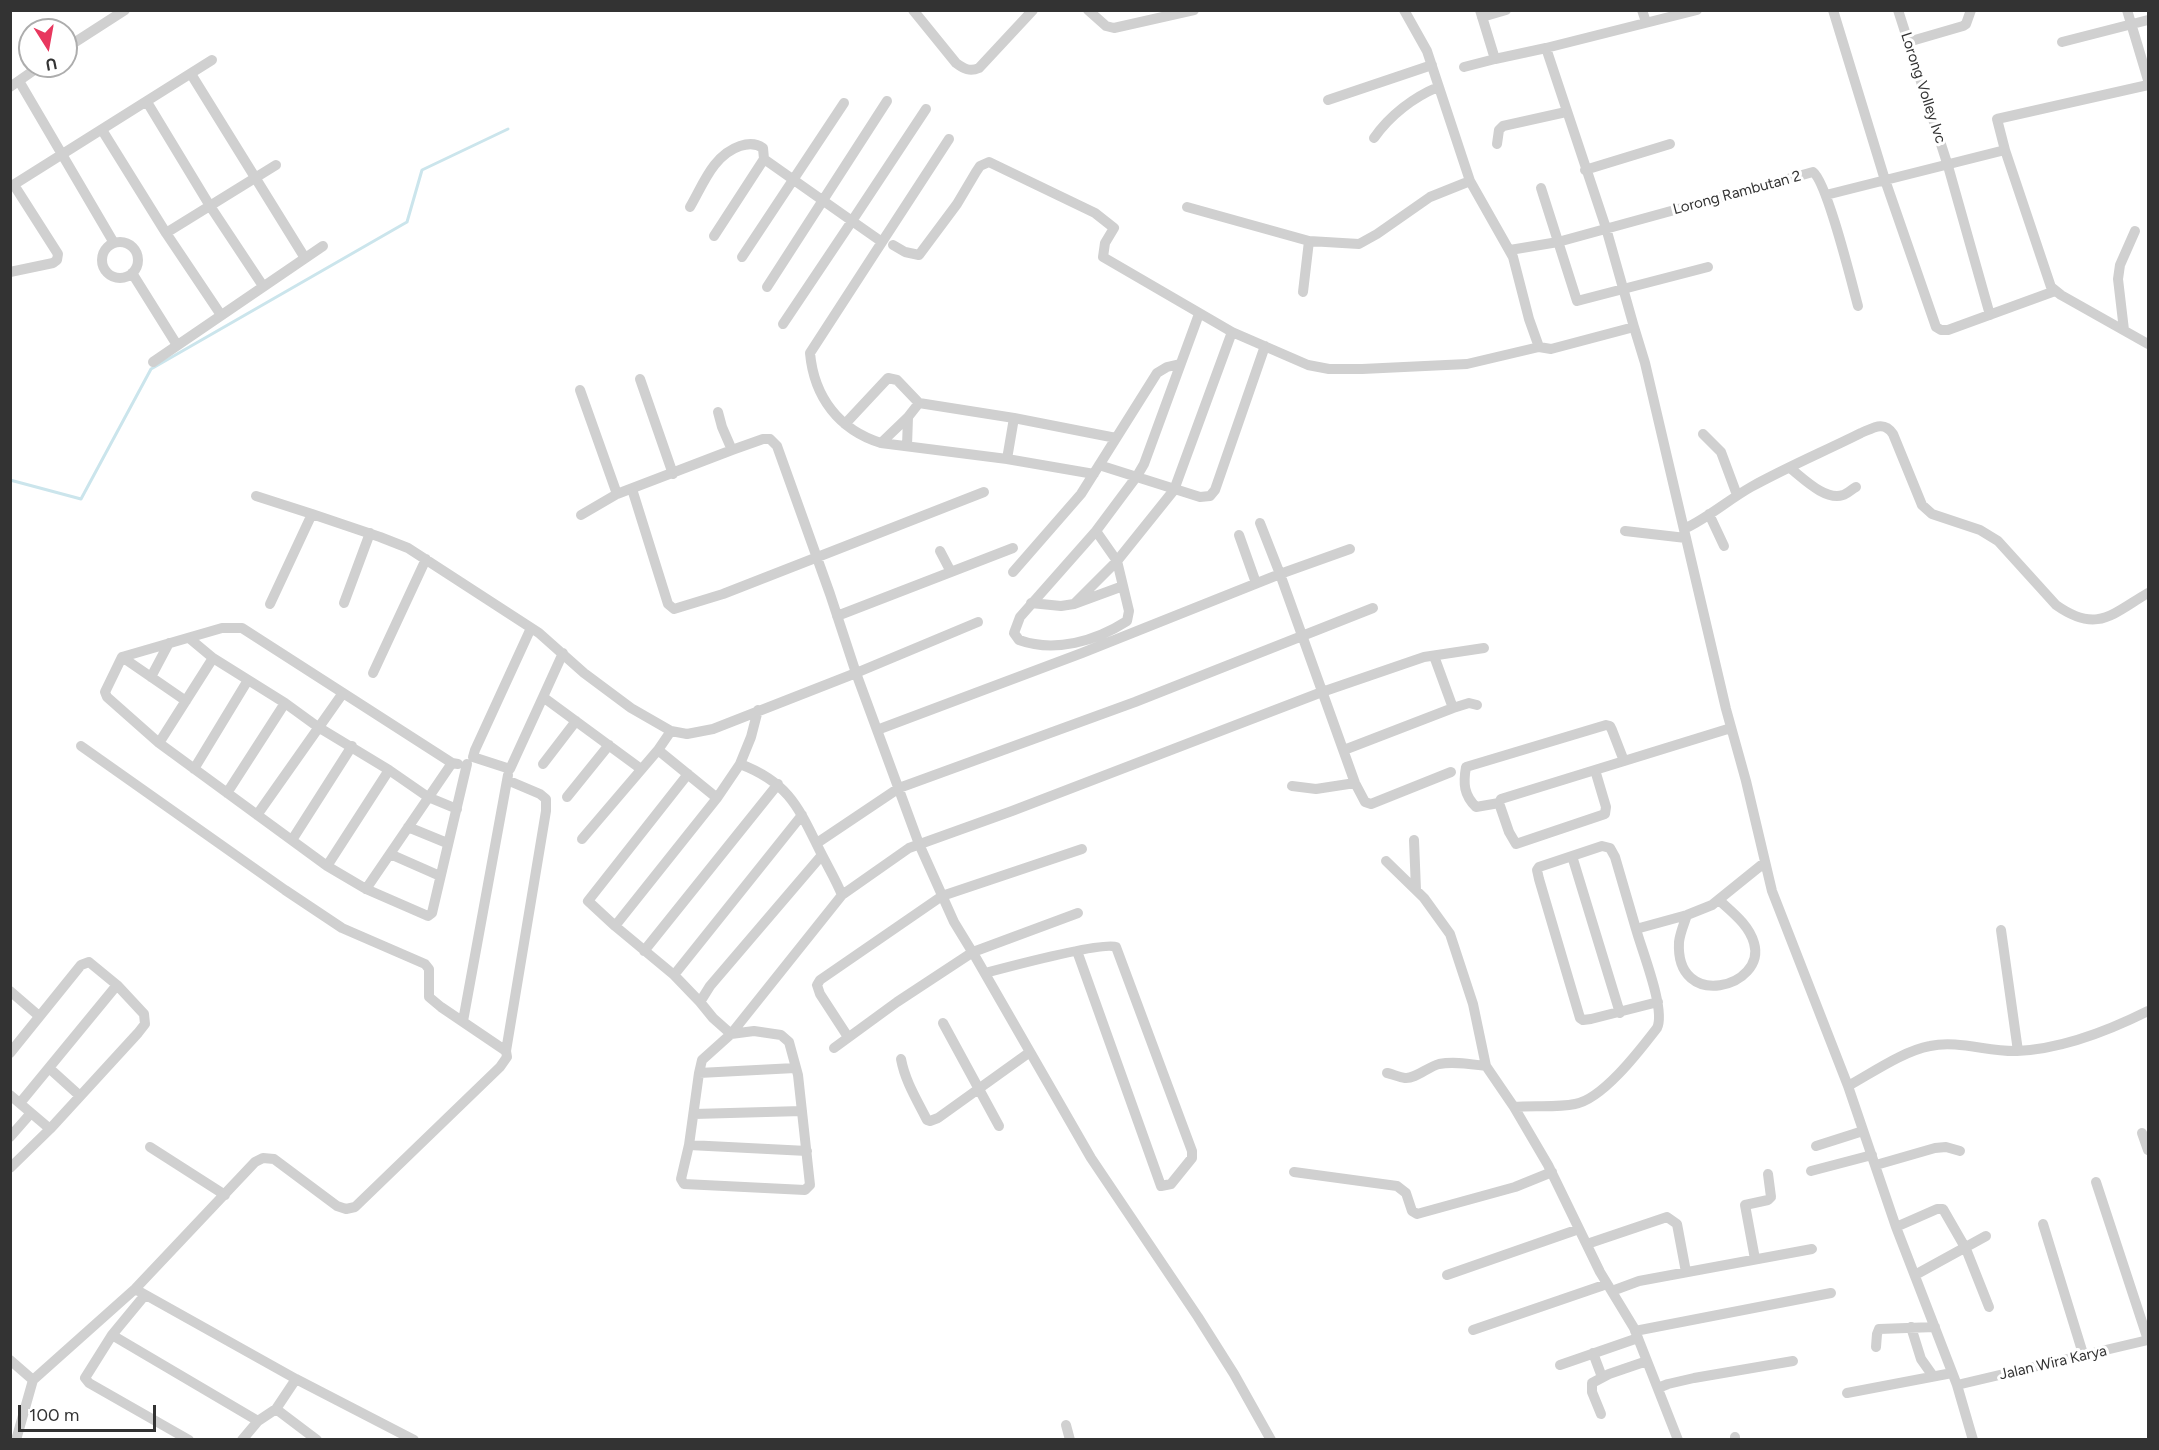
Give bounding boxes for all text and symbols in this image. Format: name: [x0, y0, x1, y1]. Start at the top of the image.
north arrow: [18, 18, 78, 78]
street label: Lorong Volley Ivc: [1897, 30, 1949, 146]
text: U: [44, 54, 58, 75]
street label: Lorong Rambutan 2: [1671, 167, 1803, 219]
street label: Jalan Wira Karya: [1997, 1342, 2109, 1384]
scale bar: [21, 1393, 159, 1431]
text: 100 m: [29, 1404, 79, 1426]

